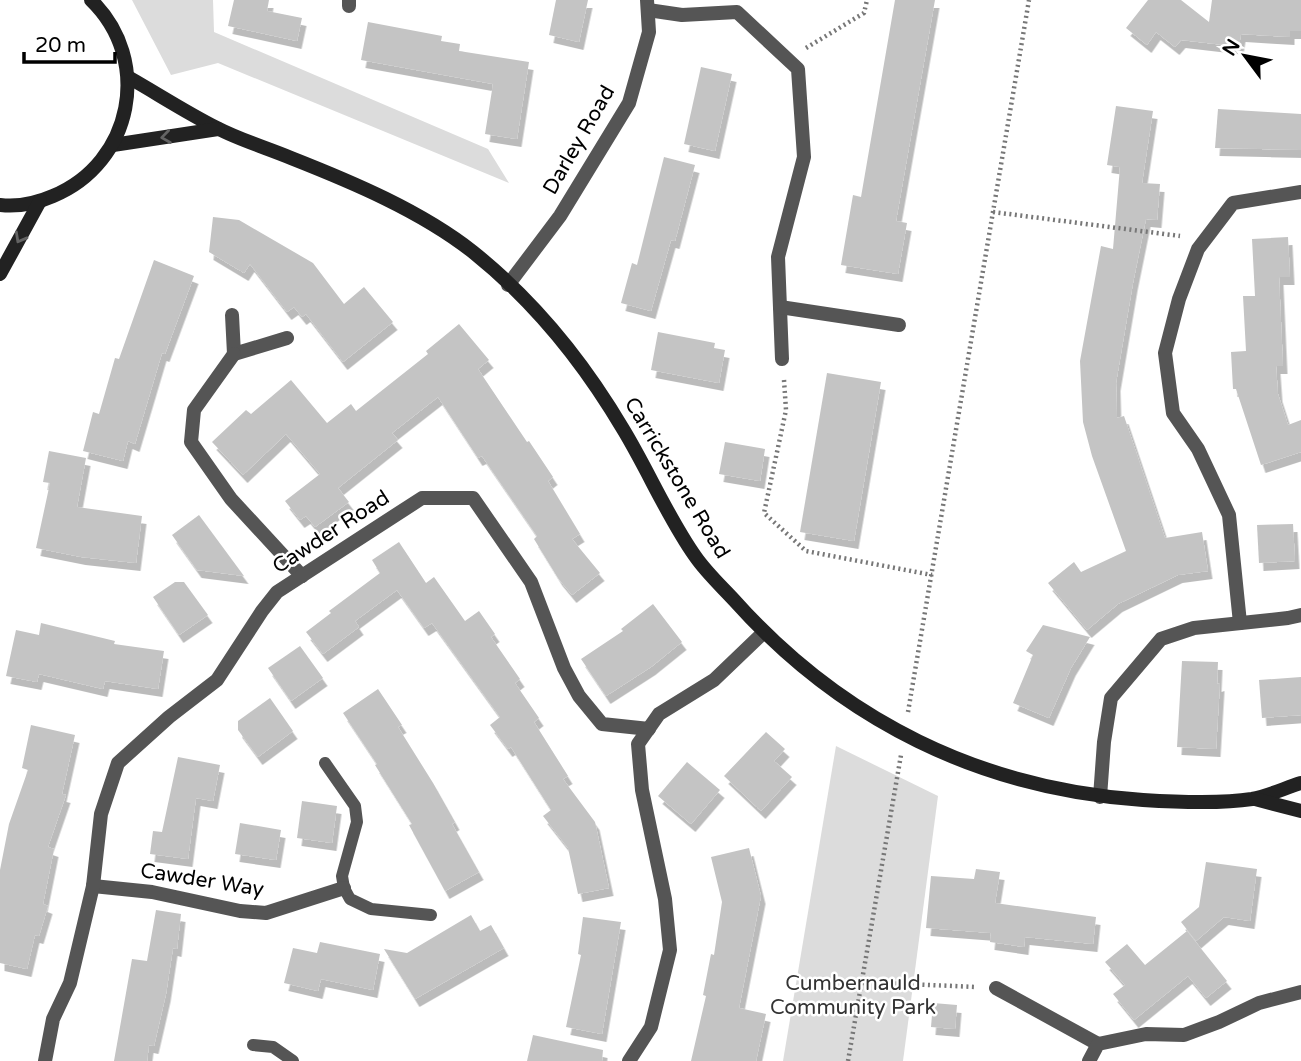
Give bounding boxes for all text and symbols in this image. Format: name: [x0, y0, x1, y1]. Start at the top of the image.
scale bar: [24, 21, 116, 65]
north arrow: [1210, 21, 1280, 91]
text: 20 m: [35, 33, 86, 58]
text: N: [1218, 35, 1245, 60]
street label: Darley Road: [538, 81, 620, 199]
one-way arrow: [160, 129, 171, 144]
one-way arrow: [15, 230, 28, 243]
street label: Carrickstone Road: [619, 393, 735, 563]
street label: Cawder Road: [268, 485, 394, 579]
street label: Cawder Way: [138, 858, 266, 902]
park label: Cumbernauld Community Park: [770, 971, 936, 1020]

